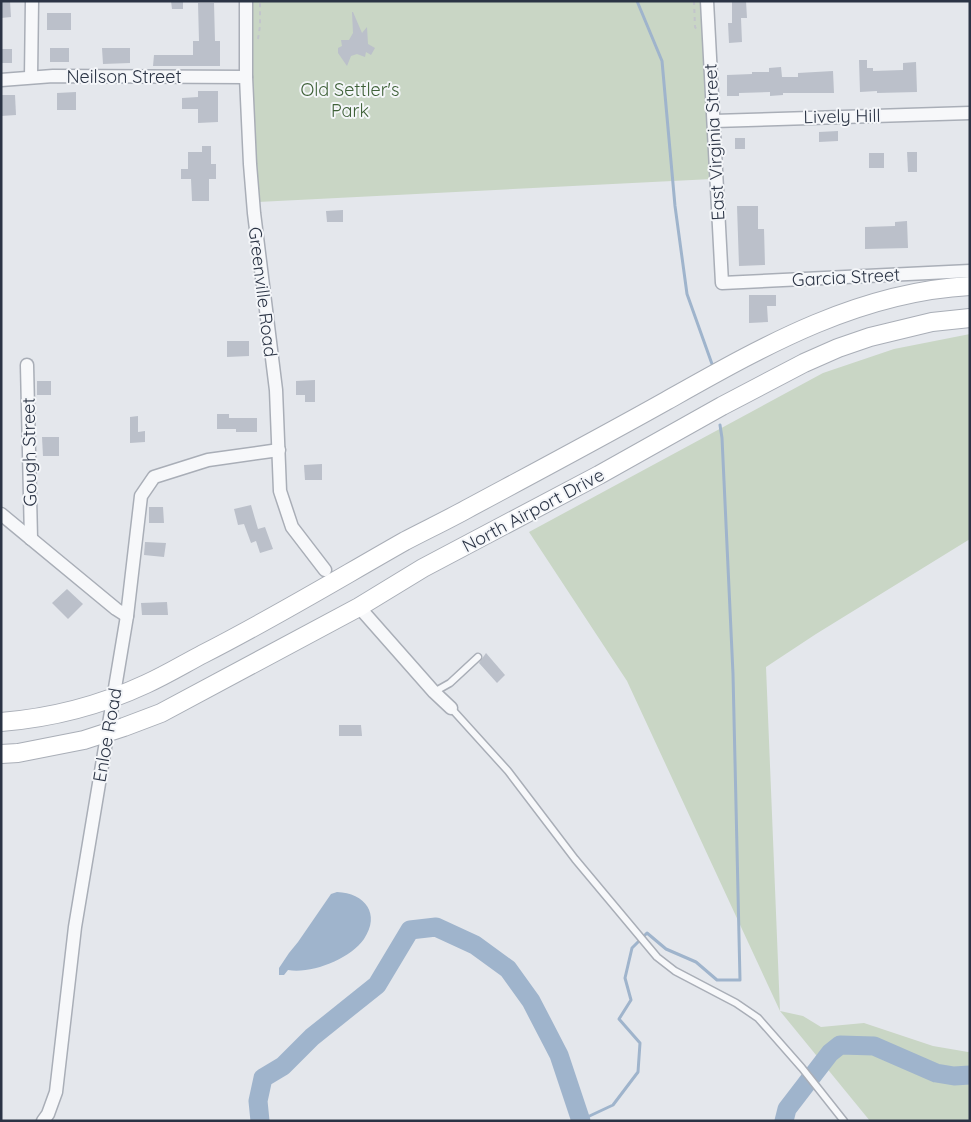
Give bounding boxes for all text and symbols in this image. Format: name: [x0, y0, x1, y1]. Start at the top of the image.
street label: East Virginia Street: [698, 63, 730, 221]
street label: Neilson Street: [66, 65, 182, 88]
park label: Old Settler's Park: [300, 78, 400, 122]
street label: Lively Hill: [803, 104, 881, 128]
street label: Greenville Road: [244, 226, 282, 358]
street label: Garcia Street: [791, 263, 901, 291]
street label: Gough Street: [17, 397, 41, 507]
street label: North Airport Drive: [458, 463, 608, 557]
street label: Enloe Road: [87, 686, 127, 784]

